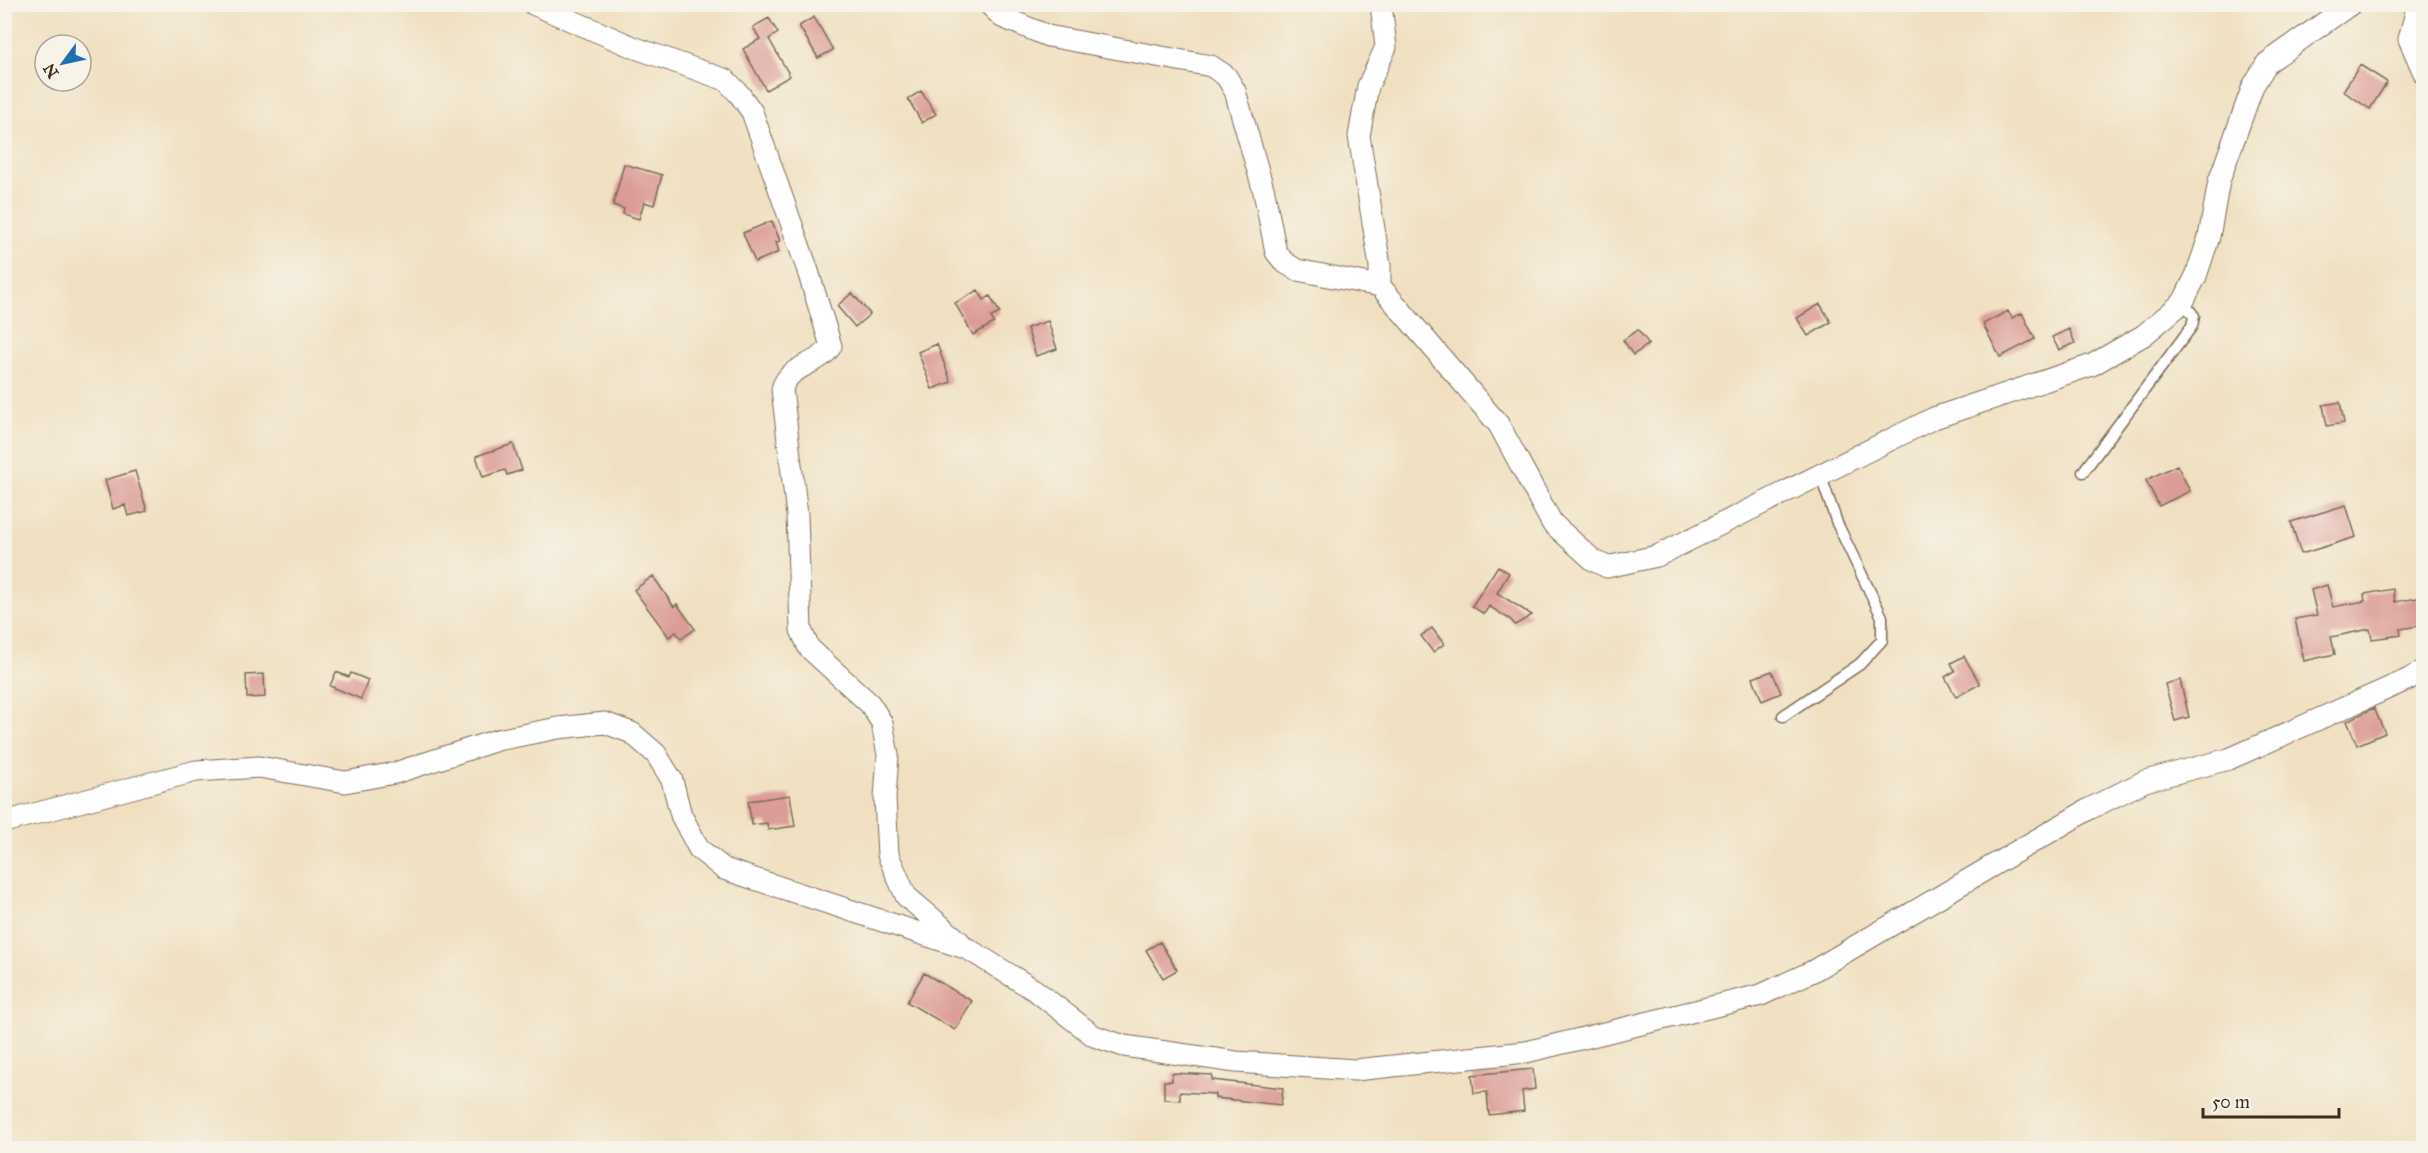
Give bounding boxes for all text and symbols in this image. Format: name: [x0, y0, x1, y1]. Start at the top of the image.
north arrow: [33, 33, 93, 93]
text: N: [39, 60, 63, 82]
scale bar: [2203, 1081, 2340, 1119]
text: 50 m: [2212, 1091, 2250, 1113]

